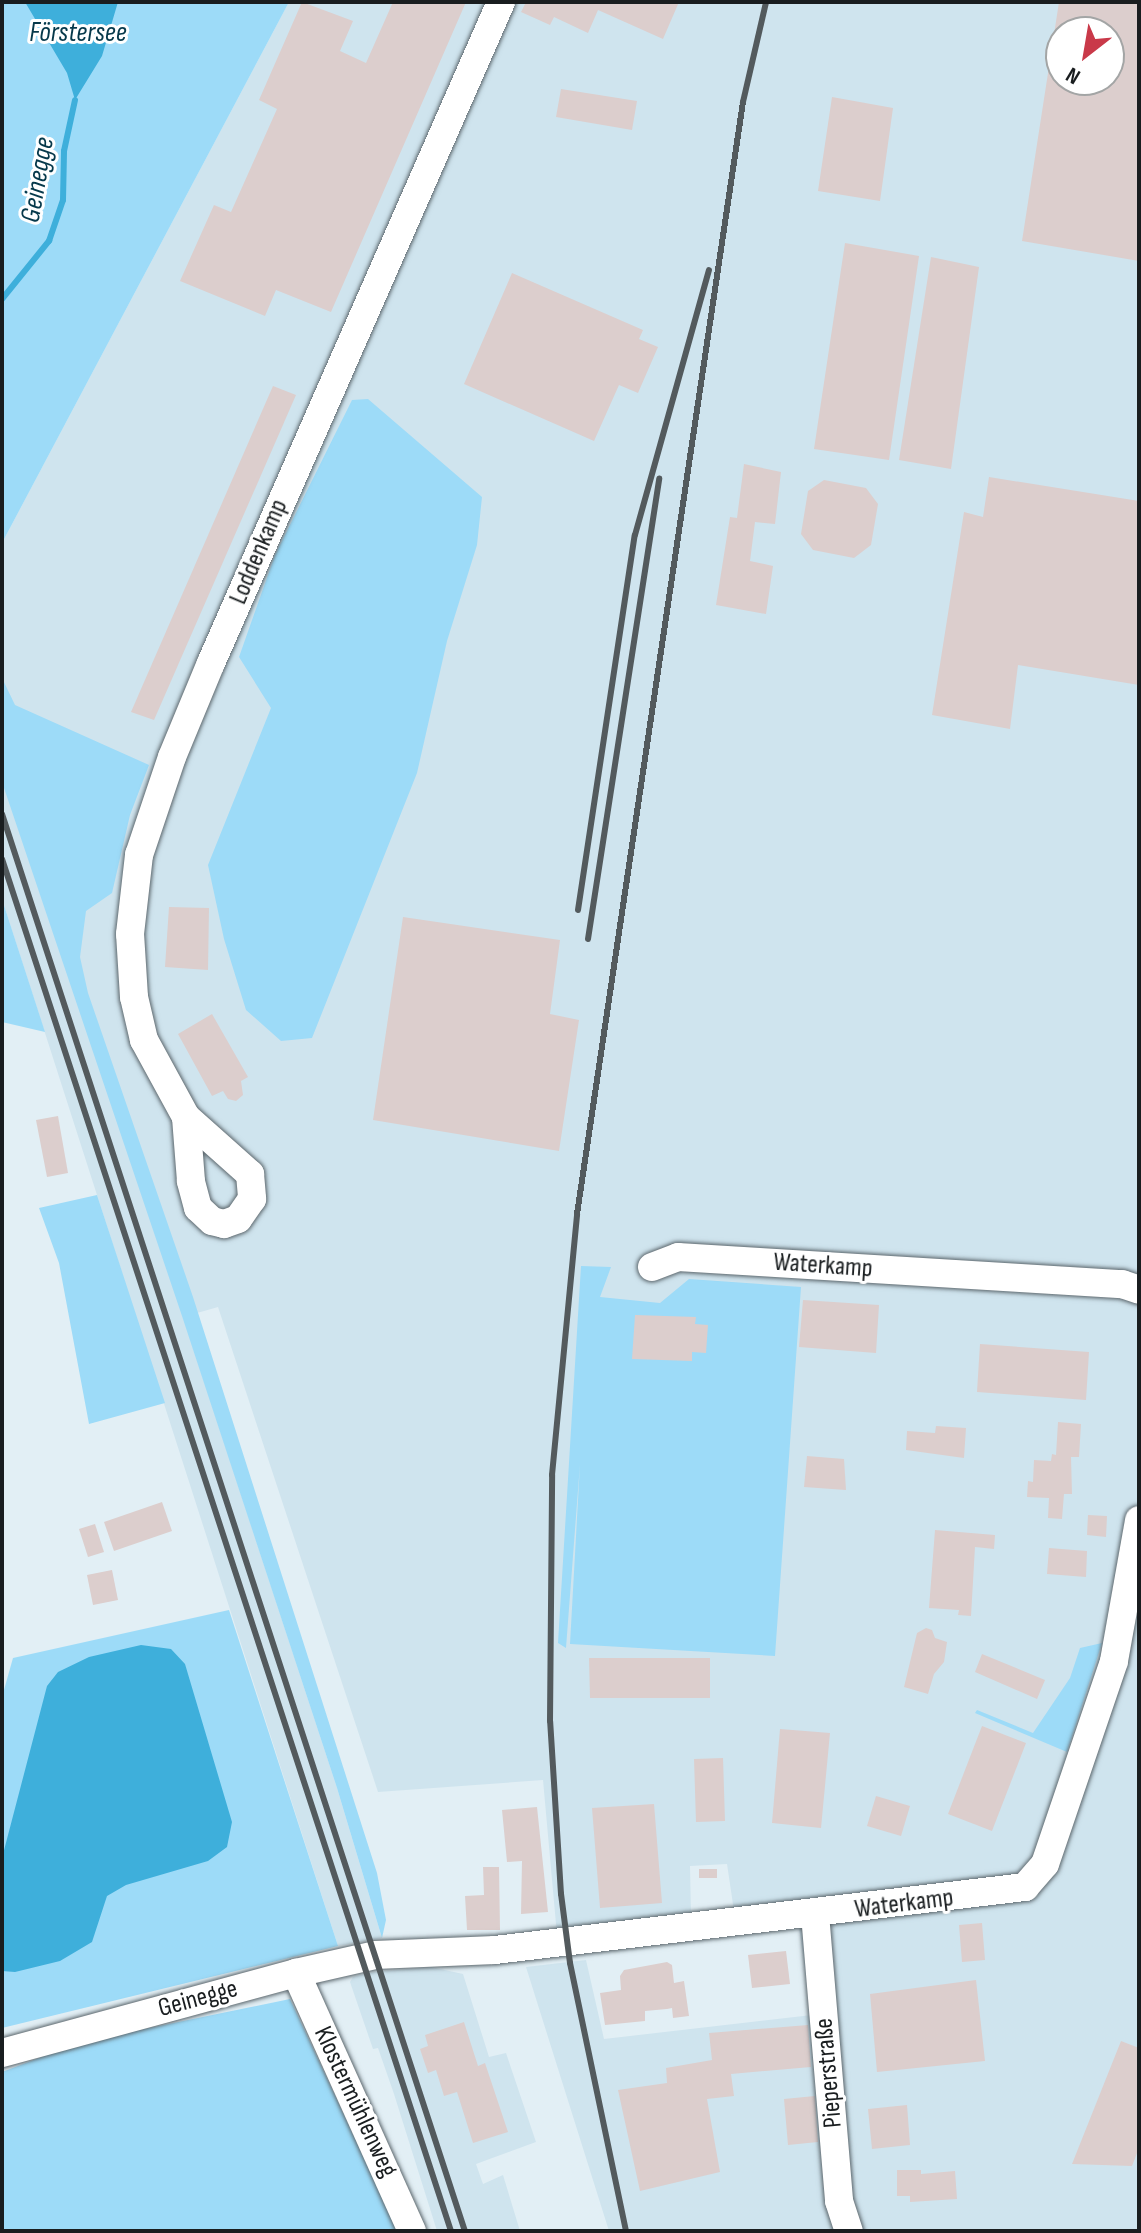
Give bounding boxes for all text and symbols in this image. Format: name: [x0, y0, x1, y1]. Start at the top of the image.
water label: Förstersee: [29, 16, 127, 50]
north arrow: [1045, 16, 1125, 96]
text: N: [1061, 61, 1085, 90]
water label: Geinegge: [14, 135, 62, 225]
street label: Loddenkamp: [223, 495, 295, 609]
street label: Waterkamp: [772, 1247, 874, 1285]
street label: Waterkamp: [853, 1882, 955, 1926]
street label: Geinegge: [155, 1973, 241, 2025]
street label: Pieperstraße: [809, 2017, 849, 2129]
street label: Klostermühlenweg: [306, 2022, 404, 2182]

